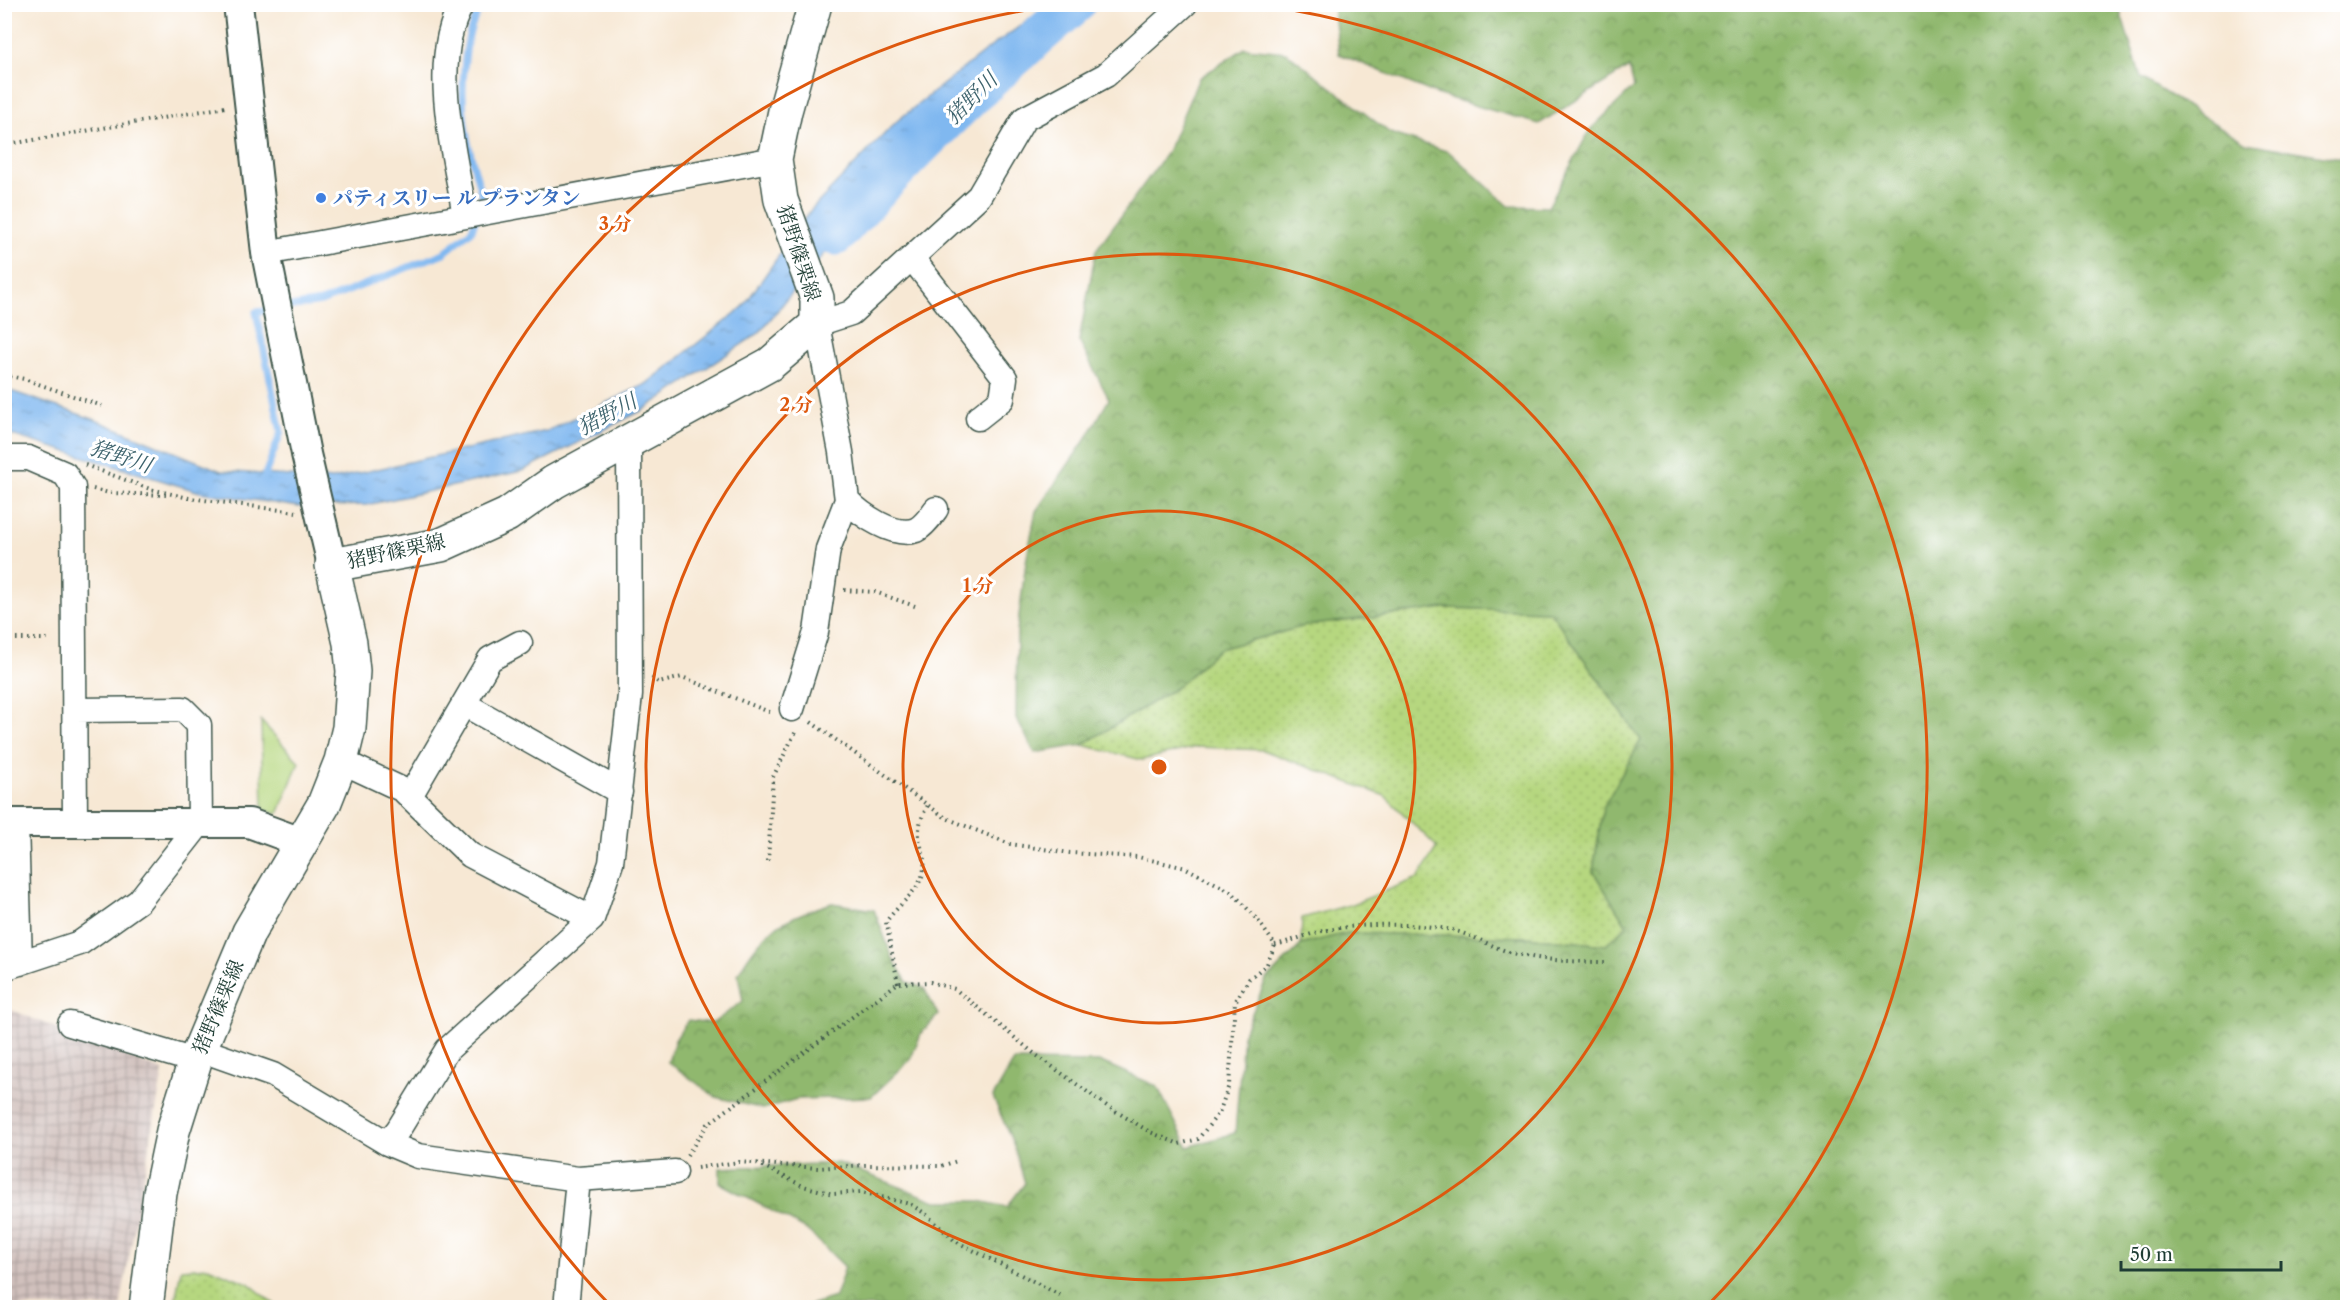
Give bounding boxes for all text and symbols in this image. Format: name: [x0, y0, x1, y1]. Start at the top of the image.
water label: 猪野川: [940, 65, 1004, 129]
place label: パティスリー ル プランタン: [333, 186, 581, 210]
marker: パティスリー ル プランタン: [314, 191, 328, 205]
street label: 猪野篠栗線: [772, 202, 826, 304]
text: 3 分: [599, 213, 631, 235]
water label: 猪野川: [573, 387, 642, 440]
text: 2 分: [779, 394, 813, 416]
water label: 猪野川: [87, 434, 157, 478]
street label: 猪野篠栗線: [345, 529, 447, 573]
text: 1 分: [963, 575, 993, 597]
centre of rings: [1149, 757, 1169, 777]
street label: 猪野篠栗線: [187, 956, 249, 1058]
scale bar: [2121, 1234, 2282, 1272]
text: 50 m: [2130, 1244, 2173, 1266]

